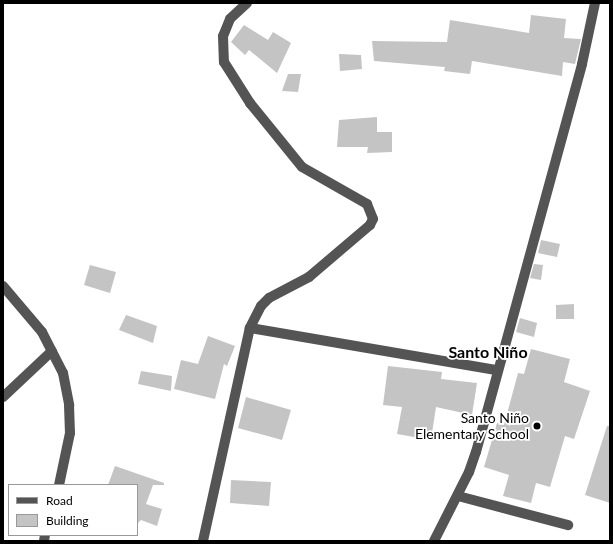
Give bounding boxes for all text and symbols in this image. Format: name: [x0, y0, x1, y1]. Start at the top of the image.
district label: Santo Niño: [448, 342, 528, 362]
place label: Santo Niño Elementary School: [415, 410, 529, 442]
marker: Santo Niño Elementary School: [532, 421, 542, 431]
legend: [8, 484, 138, 536]
text: Road: [46, 493, 73, 508]
text: Building: [46, 513, 89, 528]

